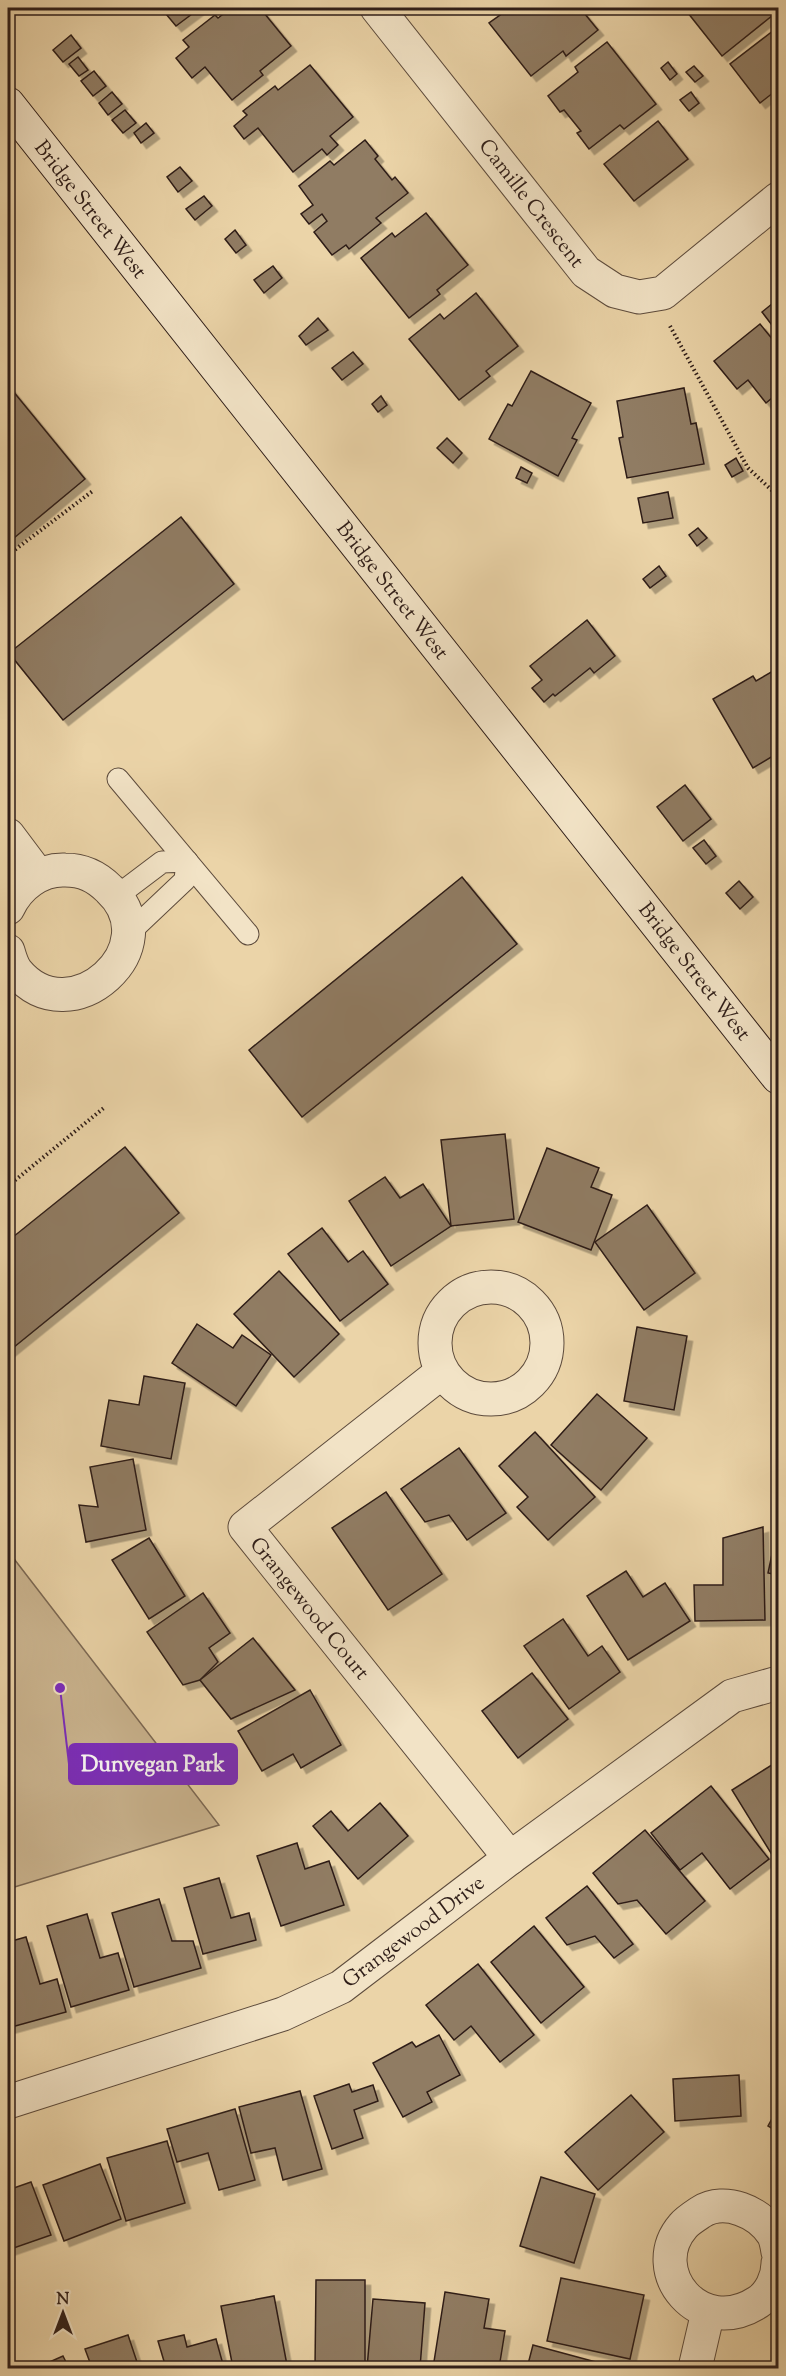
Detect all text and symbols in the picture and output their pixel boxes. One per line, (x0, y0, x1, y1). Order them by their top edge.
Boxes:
street label: Camille Crescent (470, 133, 590, 275)
street label: Bridge Street West (26, 135, 153, 286)
street label: Bridge Street West (328, 516, 455, 667)
street label: Bridge Street West (630, 897, 757, 1048)
street label: Grangewood Court (241, 1531, 375, 1687)
callout: Dunvegan Park (69, 1744, 237, 1784)
text: Dunvegan Park (81, 1750, 225, 1782)
street label: Grangewood Drive (337, 1869, 492, 1996)
north arrow (33, 2283, 93, 2343)
text: N (57, 2289, 70, 2312)

